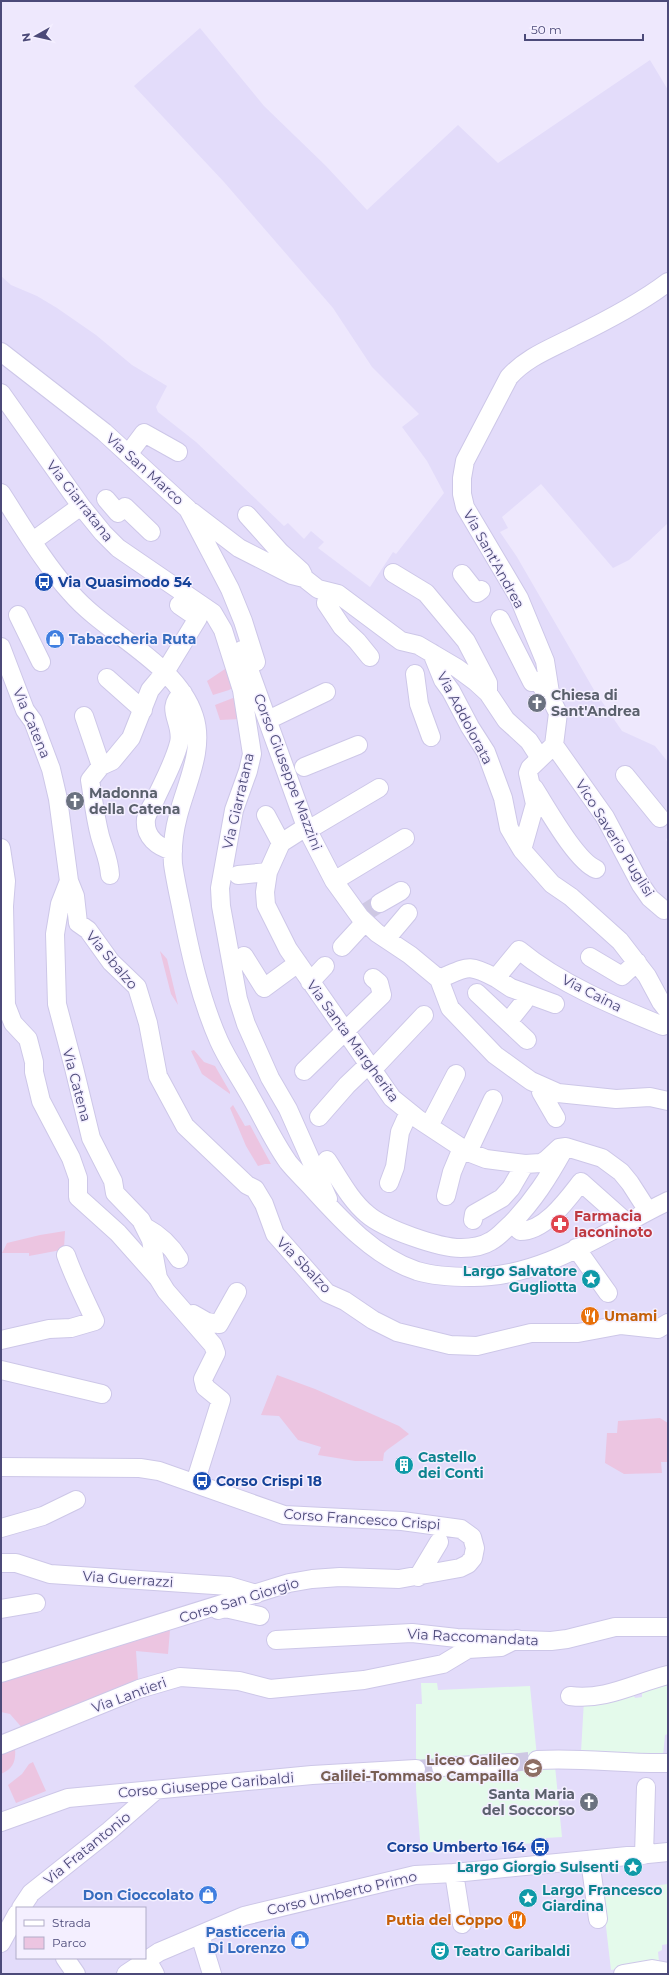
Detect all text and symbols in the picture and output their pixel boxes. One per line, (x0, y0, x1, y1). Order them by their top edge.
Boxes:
north arrow (16, 16, 56, 56)
scale bar (525, 16, 643, 42)
text: 50 m (531, 22, 562, 37)
text: N (19, 32, 34, 43)
street label: Via San Marco (102, 429, 188, 509)
street label: Via Giarratana (43, 457, 117, 545)
street label: Via Sant'Andrea (459, 506, 529, 612)
bus stop icon: Via Quasimodo 54 (33, 571, 55, 593)
place label: Via Quasimodo 54 (57, 573, 192, 591)
shop icon: Tabaccheria Ruta (44, 628, 66, 650)
place label: Tabaccheria Ruta (69, 630, 196, 648)
street label: Via Addolorata (433, 669, 497, 767)
street label: Via Catena (9, 685, 55, 761)
place label: Chiesa di Sant'Andrea (551, 686, 640, 720)
street label: Corso Giuseppe Mazzini (250, 691, 326, 853)
church icon: Chiesa di Sant'Andrea (526, 692, 548, 714)
street label: Via Giarratana (218, 751, 258, 851)
street label: Vico Saverio Puglisi (572, 776, 658, 900)
place label: Madonna della Catena (89, 784, 180, 818)
church icon: Madonna della Catena (64, 790, 86, 812)
street label: Via Sbalzo (82, 927, 142, 993)
street label: Via Caina (559, 970, 625, 1016)
street label: Via Santa Margherita (303, 977, 403, 1105)
street label: Via Catena (59, 1046, 95, 1124)
place label: Farmacia Iaconinoto (574, 1207, 652, 1241)
pharmacy icon: Farmacia Iaconinoto (549, 1213, 571, 1235)
street label: Via Sbalzo (273, 1233, 335, 1297)
place label: Largo Salvatore Gugliotta (463, 1262, 577, 1296)
place icon: Largo Salvatore Gugliotta (580, 1268, 602, 1290)
restaurant icon: Umami (579, 1305, 601, 1327)
place label: Umami (604, 1307, 657, 1325)
place label: Castello dei Conti (418, 1448, 484, 1482)
building icon: Castello dei Conti (393, 1454, 415, 1476)
bus stop icon: Corso Crispi 18 (191, 1470, 213, 1492)
place label: Corso Crispi 18 (216, 1472, 322, 1490)
street label: Corso Francesco Crispi (283, 1505, 441, 1533)
street label: Via Guerrazzi (82, 1567, 174, 1591)
street label: Corso San Giorgio (177, 1573, 301, 1627)
street label: Via Raccomandata (407, 1625, 539, 1649)
street label: Via Lantieri (89, 1673, 169, 1717)
place label: Liceo Galileo Galilei-Tommaso Campailla (320, 1751, 519, 1785)
school or university icon: Liceo Galileo Galilei-Tommaso Campailla (522, 1757, 544, 1779)
street label: Corso Giuseppe Garibaldi (117, 1768, 295, 1802)
place label: Santa Maria del Soccorso (482, 1785, 575, 1819)
church icon: Santa Maria del Soccorso (578, 1791, 600, 1813)
street label: Via Fratantonio (40, 1807, 134, 1889)
bus stop icon: Corso Umberto 164 (529, 1836, 551, 1858)
place label: Corso Umberto 164 (387, 1838, 526, 1856)
place icon: Largo Giorgio Sulsenti (622, 1856, 644, 1878)
place label: Largo Giorgio Sulsenti (457, 1858, 619, 1876)
street label: Corso Umberto Primo (265, 1867, 419, 1919)
place label: Largo Francesco Giardina (542, 1881, 662, 1915)
shop icon: Don Cioccolato (197, 1884, 219, 1906)
place label: Don Cioccolato (83, 1886, 194, 1904)
place icon: Largo Francesco Giardina (517, 1887, 539, 1909)
legend (16, 1907, 146, 1959)
restaurant icon: Putia del Coppo (506, 1909, 528, 1931)
place label: Putia del Coppo (386, 1911, 503, 1929)
text: Strada (52, 1915, 91, 1930)
place label: Pasticceria Di Lorenzo (206, 1923, 286, 1957)
shop icon: Pasticceria Di Lorenzo (289, 1929, 311, 1951)
text: Parco (52, 1935, 86, 1950)
theatre icon: Teatro Garibaldi (429, 1940, 451, 1962)
place label: Teatro Garibaldi (454, 1942, 570, 1960)

